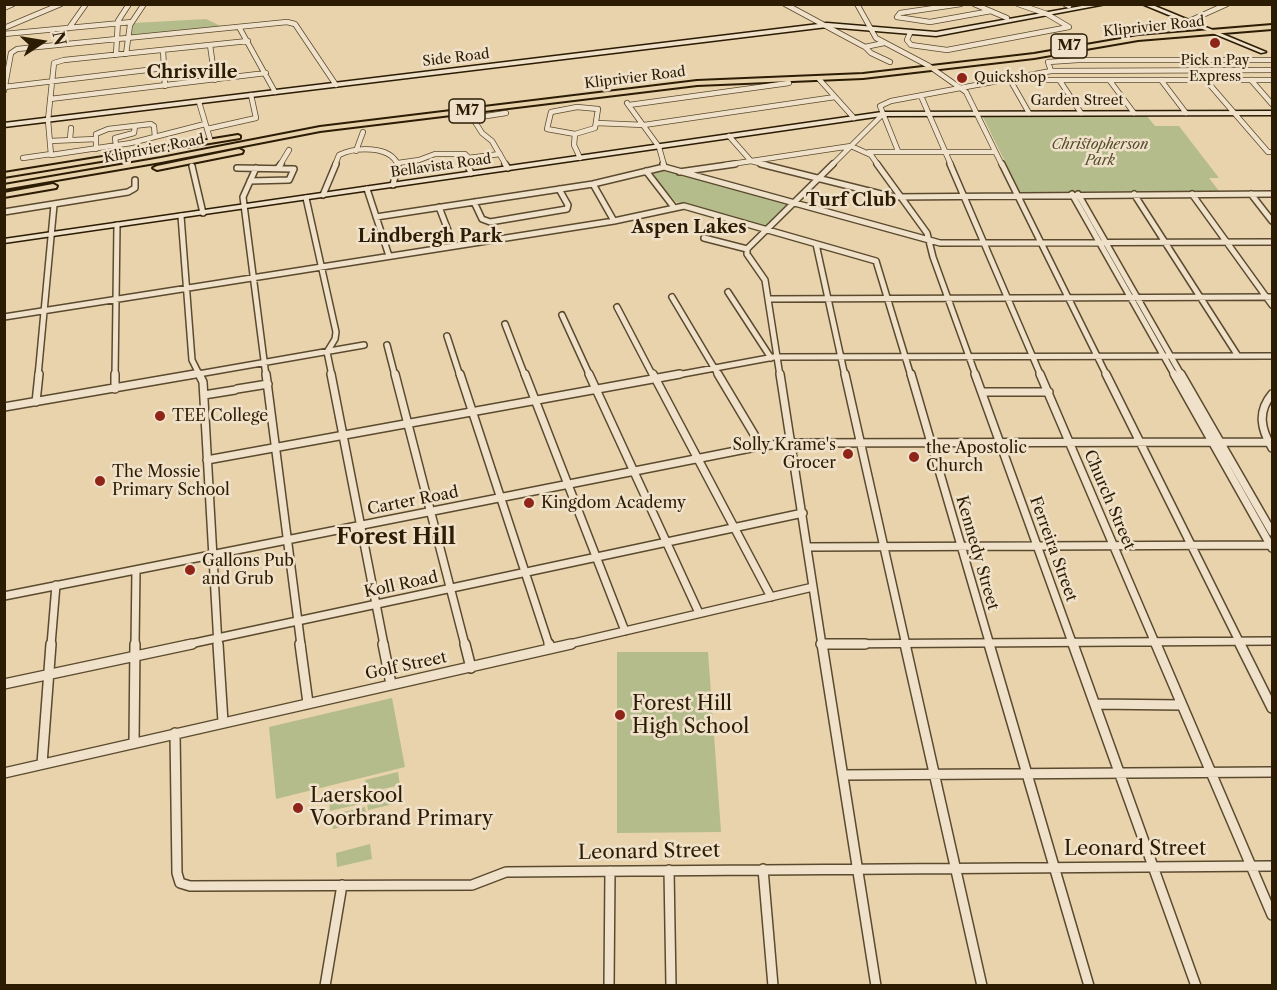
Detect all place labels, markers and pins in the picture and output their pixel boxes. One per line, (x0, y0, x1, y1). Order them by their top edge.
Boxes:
marker: Pick n Pay Express (1208, 36, 1222, 50)
place label: Pick n Pay Express (1180, 53, 1250, 86)
place label: Quickshop (974, 70, 1046, 86)
marker: Quickshop (955, 71, 969, 85)
place label: TEE College (172, 406, 268, 426)
marker: TEE College (153, 409, 167, 423)
place label: Solly Krame's Grocer (733, 435, 836, 473)
place label: the Apostolic Church (926, 438, 1027, 476)
marker: Solly Krame's Grocer (841, 447, 855, 461)
marker: the Apostolic Church (907, 450, 921, 464)
place label: The Mossie Primary School (112, 462, 230, 500)
marker: The Mossie Primary School (93, 474, 107, 488)
place label: Kingdom Academy (541, 493, 686, 513)
marker: Kingdom Academy (522, 496, 536, 510)
place label: Gallons Pub and Grub (202, 551, 294, 589)
marker: Gallons Pub and Grub (183, 563, 197, 577)
place label: Forest Hill High School (632, 692, 749, 739)
marker: Forest Hill High School (613, 708, 627, 722)
place label: Laerskool Voorbrand Primary (310, 784, 493, 831)
marker: Laerskool Voorbrand Primary (291, 801, 305, 815)

